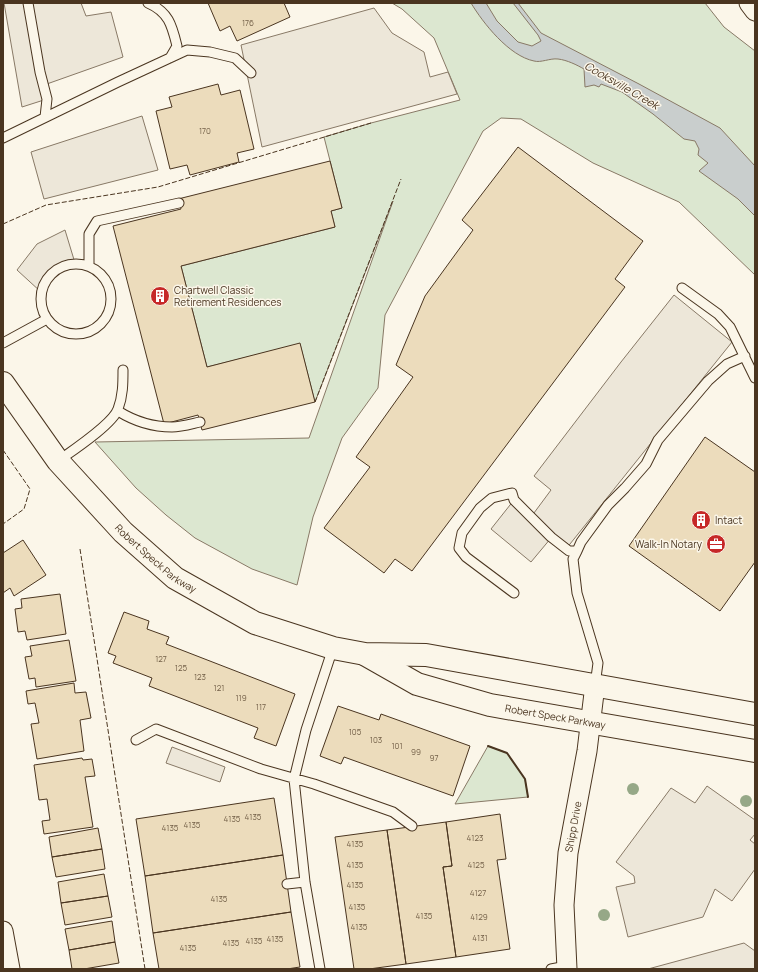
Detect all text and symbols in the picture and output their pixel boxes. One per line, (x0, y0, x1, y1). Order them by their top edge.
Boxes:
house number: 176 (242, 17, 254, 28)
water label: Cooksville Creek (582, 58, 663, 113)
house number: 170 (199, 125, 211, 136)
place label: Chartwell Classic Retirement Residences (174, 283, 282, 309)
building icon: Chartwell Classic Retirement Residences (149, 285, 171, 307)
building icon: Intact (690, 509, 712, 531)
place label: Intact (715, 513, 742, 527)
street label: Robert Speck Parkway (112, 521, 200, 596)
office icon: Walk-In Notary (705, 533, 727, 555)
place label: Walk-In Notary (635, 537, 703, 551)
house number: 127 (155, 653, 167, 664)
house number: 125 (175, 662, 188, 673)
house number: 123 (194, 671, 206, 682)
house number: 121 (214, 682, 224, 693)
house number: 119 (235, 692, 247, 703)
house number: 117 (256, 701, 266, 712)
street label: Robert Speck Parkway (504, 701, 608, 732)
house number: 105 (349, 726, 362, 737)
house number: 103 (370, 734, 382, 745)
house number: 101 (391, 740, 403, 751)
house number: 99 (411, 746, 421, 757)
house number: 97 (430, 752, 438, 763)
street label: Shipp Drive (561, 800, 585, 853)
house number: 4135 (245, 811, 262, 822)
house number: 4135 (224, 813, 241, 824)
house number: 4135 (184, 819, 201, 830)
house number: 4135 (162, 822, 179, 833)
house number: 4123 (467, 832, 483, 843)
house number: 4135 (347, 838, 364, 849)
house number: 4135 (347, 859, 364, 870)
house number: 4125 (467, 859, 485, 870)
house number: 4135 (347, 879, 364, 890)
house number: 4127 (470, 887, 486, 898)
house number: 4135 (211, 893, 228, 904)
house number: 4135 (349, 901, 366, 912)
house number: 4135 (416, 910, 433, 921)
house number: 4129 (470, 911, 488, 922)
house number: 4135 (351, 921, 368, 932)
house number: 4131 (472, 932, 488, 943)
house number: 4135 (267, 933, 284, 944)
house number: 4135 (246, 935, 263, 946)
house number: 4135 (223, 937, 240, 948)
house number: 4135 (180, 942, 197, 953)

